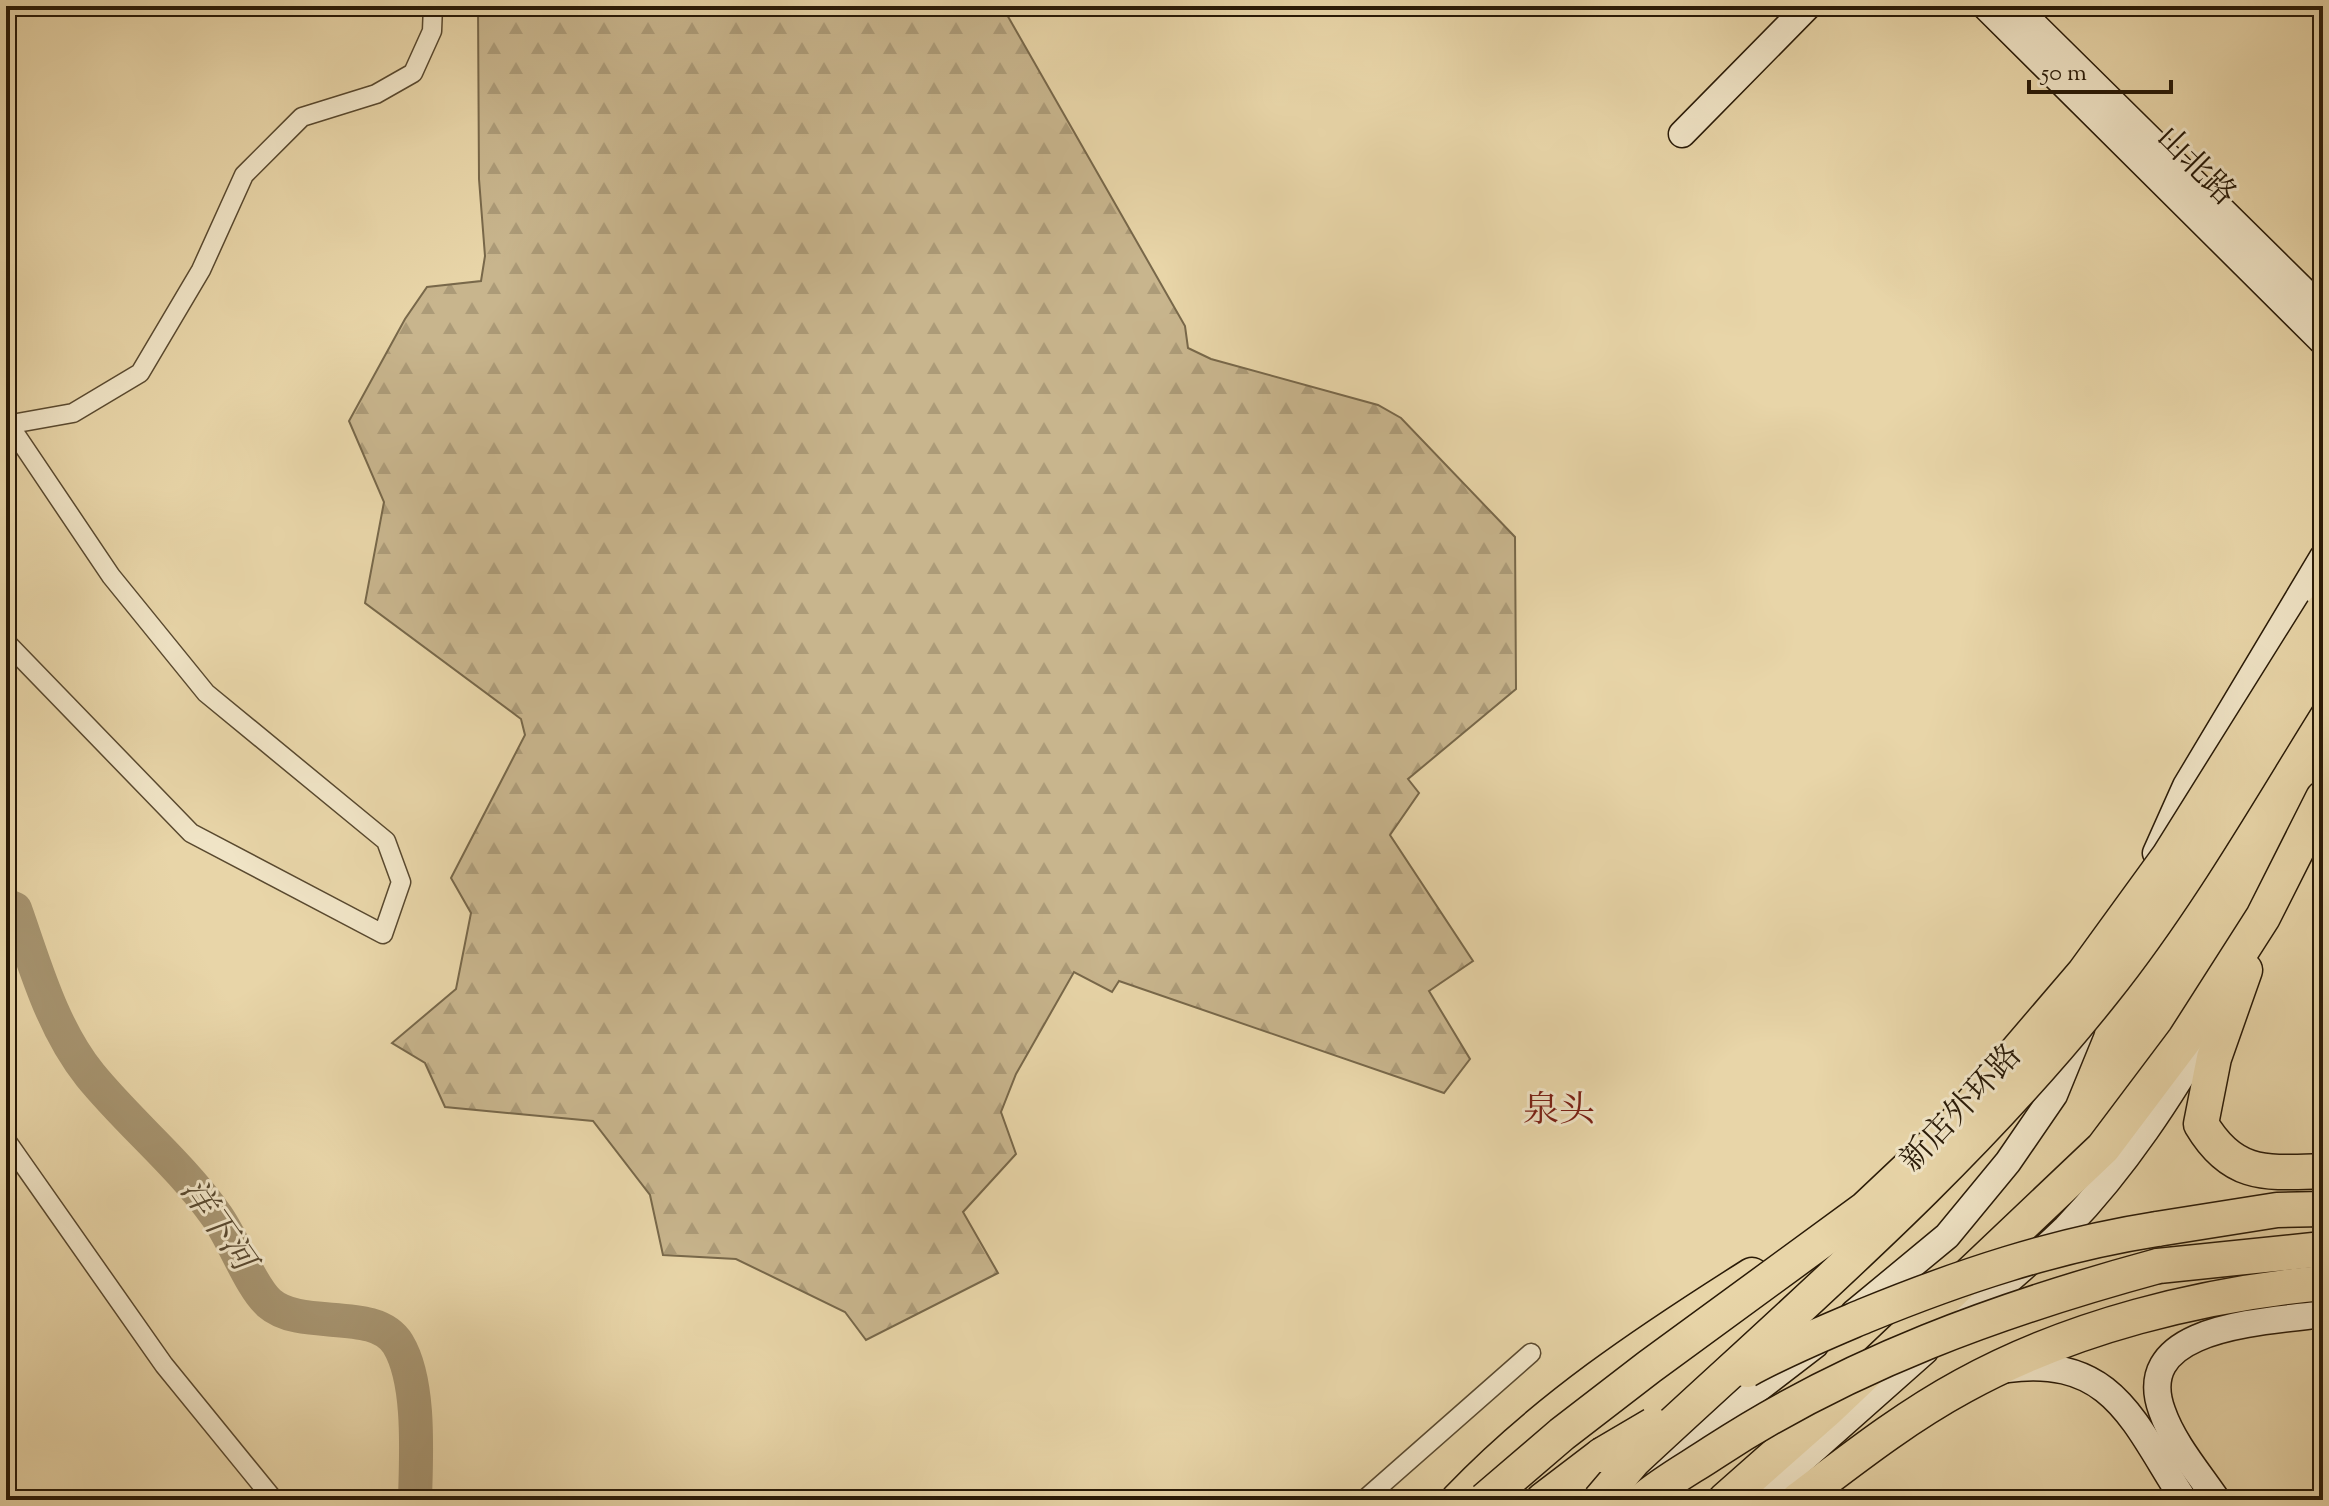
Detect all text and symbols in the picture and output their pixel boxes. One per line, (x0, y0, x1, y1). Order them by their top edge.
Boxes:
scale bar (2029, 44, 2171, 94)
text: 50 m (2039, 57, 2087, 91)
street label: 山北路 (2145, 117, 2245, 217)
street label: 新店外环路 (1891, 1035, 2033, 1183)
district label: 泉头 (1523, 1086, 1595, 1138)
water label: 洋下河 (167, 1170, 269, 1287)

